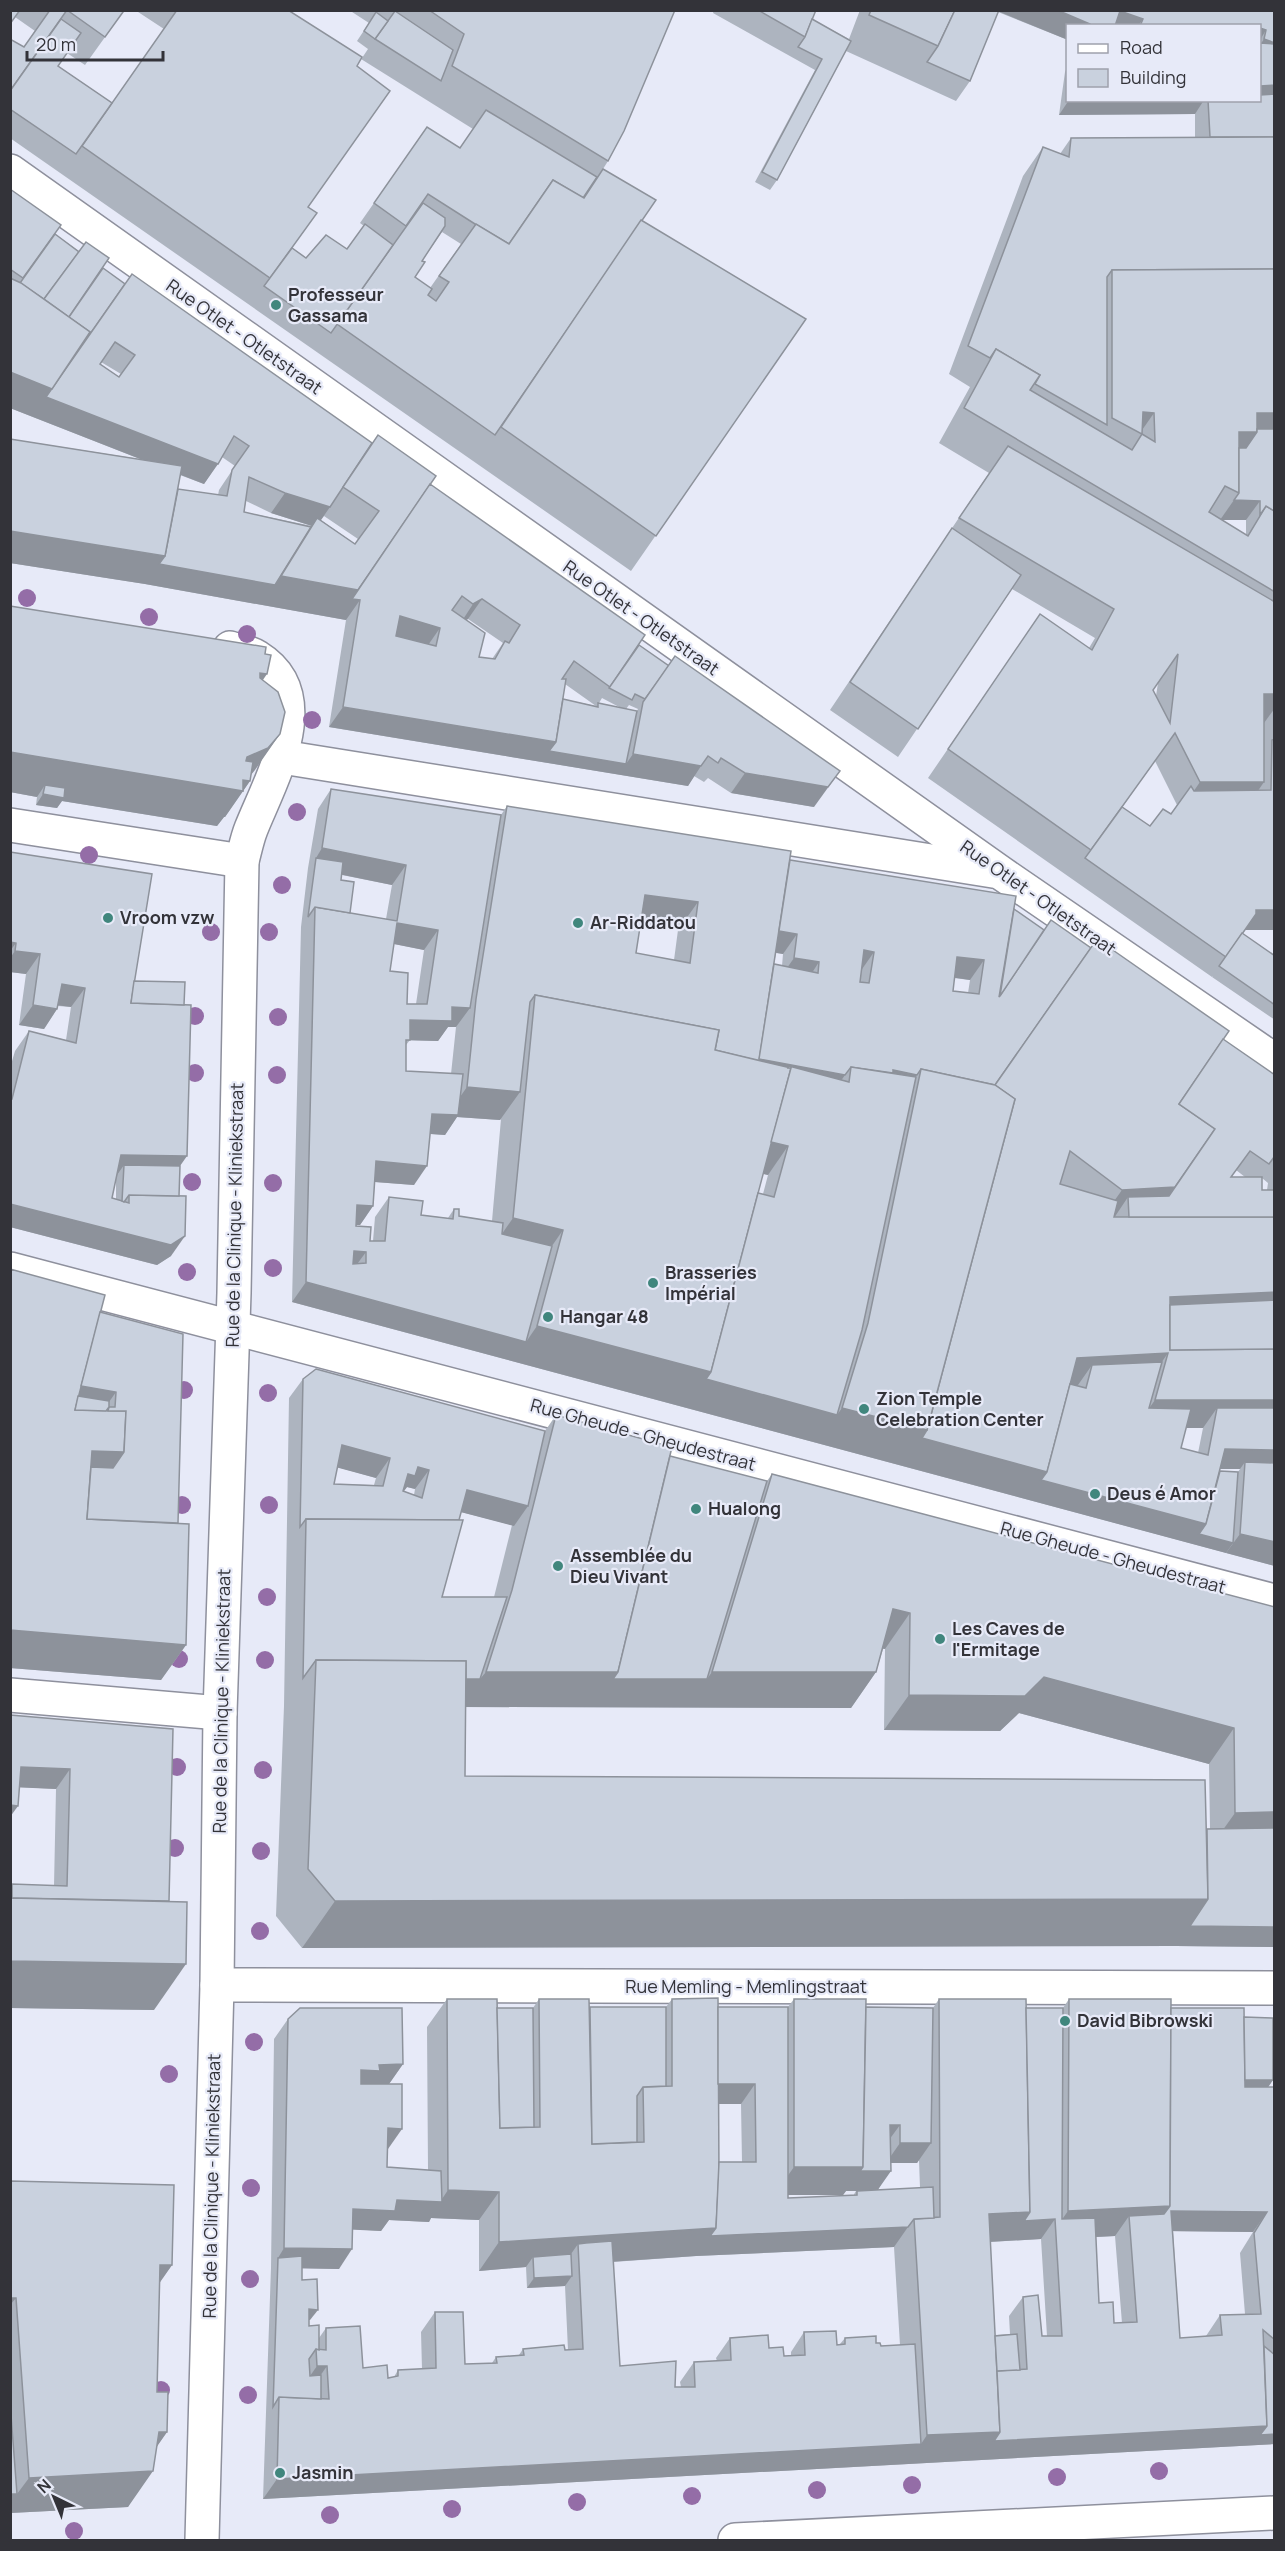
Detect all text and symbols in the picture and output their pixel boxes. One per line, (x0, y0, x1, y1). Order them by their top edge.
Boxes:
scale bar (27, 24, 164, 62)
legend (1066, 24, 1261, 102)
text: 20 m (36, 32, 76, 56)
text: Road (1120, 35, 1163, 59)
text: Building (1120, 65, 1186, 89)
street label: Rue Otlet - Otletstraat (162, 273, 327, 399)
place label: Professeur Gassama (288, 282, 384, 327)
marker: Professeur Gassama (269, 298, 283, 312)
street label: Rue Otlet - Otletstraat (559, 554, 724, 680)
street label: Rue Otlet - Otletstraat (956, 834, 1121, 960)
place label: Vroom vzw (120, 905, 215, 929)
place label: Ar-Riddatou (590, 910, 696, 934)
marker: Vroom vzw (101, 911, 115, 925)
marker: Ar-Riddatou (571, 916, 585, 930)
street label: Rue de la Clinique - Kliniekstraat (220, 1082, 248, 1348)
place label: Brasseries Impérial (665, 1260, 757, 1305)
marker: Brasseries Impérial (646, 1276, 660, 1290)
place label: Hangar 48 (560, 1304, 649, 1328)
marker: Hangar 48 (541, 1310, 555, 1324)
place label: Zion Temple Celebration Center (876, 1386, 1044, 1431)
street label: Rue Gheude - Gheudestraat (528, 1392, 759, 1476)
marker: Zion Temple Celebration Center (857, 1402, 871, 1416)
place label: Deus é Amor (1107, 1481, 1216, 1505)
marker: Deus é Amor (1088, 1487, 1102, 1501)
place label: Hualong (708, 1496, 781, 1520)
marker: Hualong (689, 1502, 703, 1516)
street label: Rue Gheude - Gheudestraat (998, 1515, 1229, 1599)
place label: Assemblée du Dieu Vivant (570, 1543, 692, 1588)
marker: Assemblée du Dieu Vivant (551, 1559, 565, 1573)
street label: Rue de la Clinique - Kliniekstraat (207, 1568, 235, 1834)
place label: Les Caves de l'Ermitage (952, 1616, 1065, 1661)
marker: Les Caves de l'Ermitage (933, 1632, 947, 1646)
street label: Rue Memling - Memlingstraat (625, 1974, 867, 1998)
place label: David Bibrowski (1077, 2008, 1213, 2032)
marker: David Bibrowski (1058, 2014, 1072, 2028)
street label: Rue de la Clinique - Kliniekstraat (197, 2053, 225, 2319)
place label: Jasmin (292, 2460, 354, 2484)
marker: Jasmin (273, 2466, 287, 2480)
north arrow (24, 2467, 84, 2527)
text: N (32, 2474, 55, 2498)

